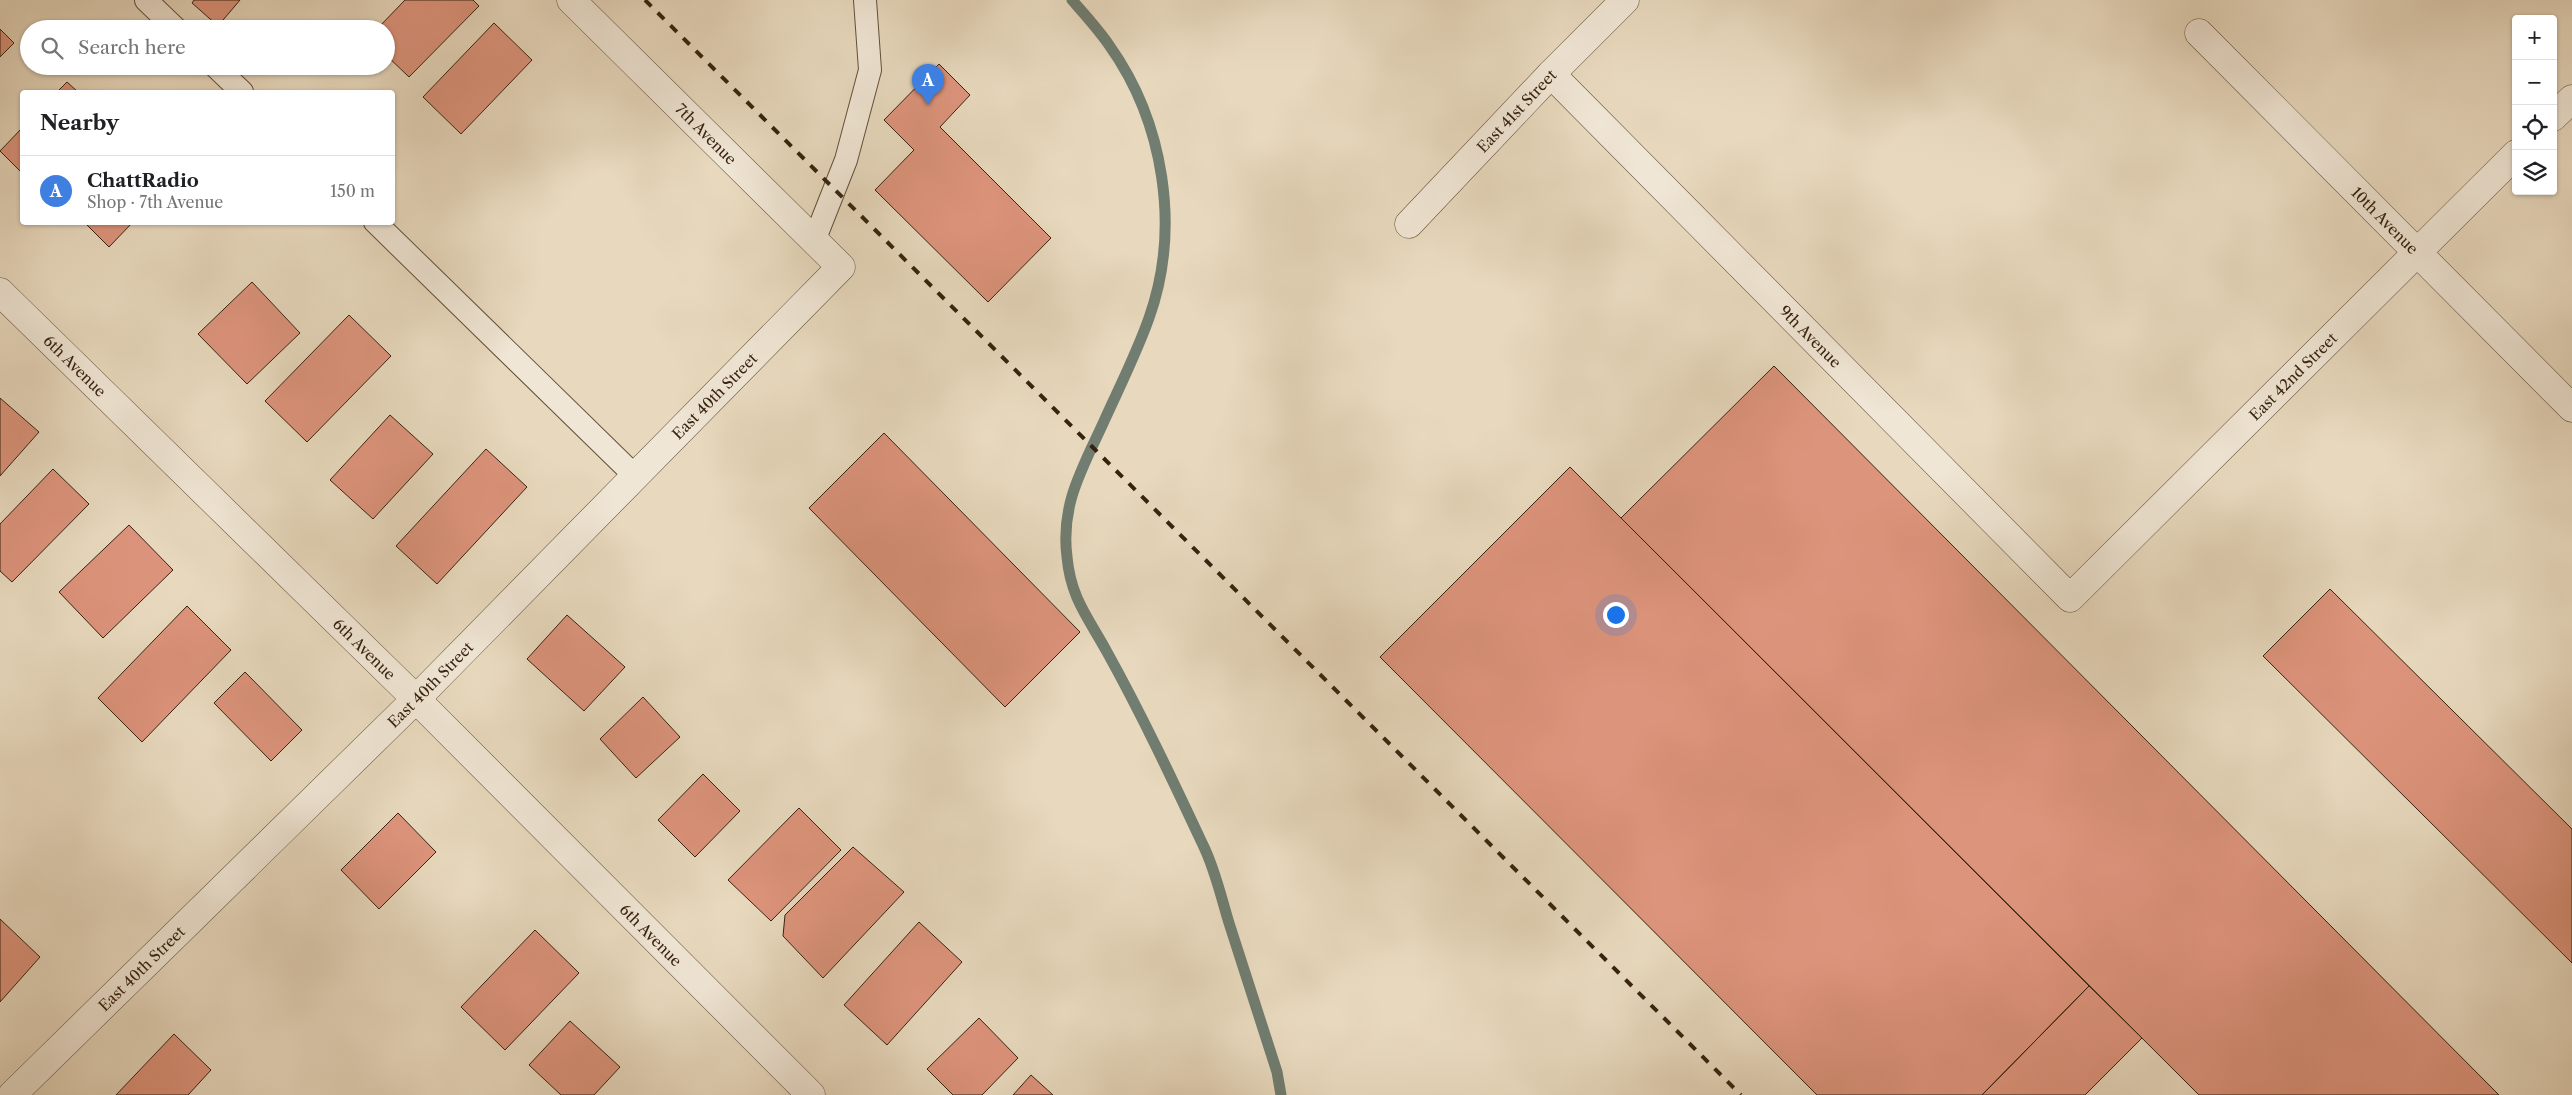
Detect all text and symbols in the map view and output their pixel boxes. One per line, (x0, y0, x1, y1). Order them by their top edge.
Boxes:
map controls (2512, 15, 2557, 195)
button: + (2512, 15, 2557, 60)
search box (20, 20, 395, 75)
icon: search (38, 34, 66, 62)
text: Search here (78, 36, 186, 59)
button: − (2512, 60, 2557, 105)
pin: A (912, 64, 944, 105)
street label: East 41st Street (1472, 65, 1560, 156)
street label: 7th Avenue (671, 99, 741, 169)
button: locate (2512, 105, 2557, 150)
text: Nearby (40, 110, 119, 135)
button: layers (2512, 150, 2557, 195)
text: ChattRadio (87, 169, 199, 192)
text: A (50, 181, 62, 201)
text: 150 m (330, 181, 375, 201)
street label: 10th Avenue (2348, 183, 2423, 258)
text: Shop · 7th Avenue (87, 192, 223, 212)
street label: 9th Avenue (1776, 301, 1846, 371)
street label: East 42nd Street (2245, 328, 2341, 424)
street label: 6th Avenue (40, 331, 110, 400)
street label: East 40th Street (668, 348, 761, 443)
your location (1603, 602, 1629, 628)
street label: 6th Avenue (329, 614, 400, 684)
street label: East 40th Street (383, 637, 477, 731)
street label: 6th Avenue (616, 900, 686, 970)
street label: East 40th Street (94, 921, 189, 1015)

